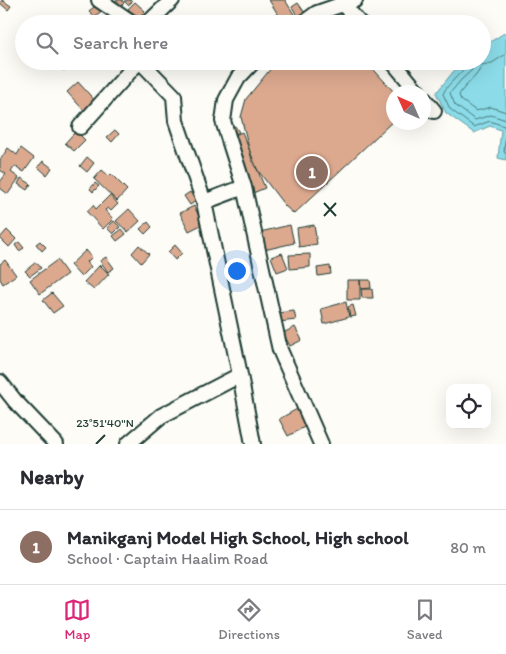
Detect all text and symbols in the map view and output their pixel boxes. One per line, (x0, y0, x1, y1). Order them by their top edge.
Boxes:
search box (15, 15, 491, 70)
icon: search (33, 29, 61, 57)
text: Search here (73, 31, 168, 54)
north arrow (386, 85, 431, 130)
pin: 1 (296, 153, 328, 191)
your location (224, 258, 250, 284)
map controls (446, 384, 491, 429)
button: locate (446, 384, 491, 429)
text: 23°51'40"N (76, 416, 134, 430)
text: Nearby (20, 464, 84, 489)
text: Manikganj Model High School, High school (67, 526, 409, 549)
text: 1 (32, 538, 40, 557)
text: 80 m (450, 538, 486, 557)
text: School · Captain Haalim Road (67, 549, 268, 568)
tab: Map (63, 596, 91, 643)
tab: Directions (218, 596, 280, 643)
tab: Saved (407, 596, 443, 643)

